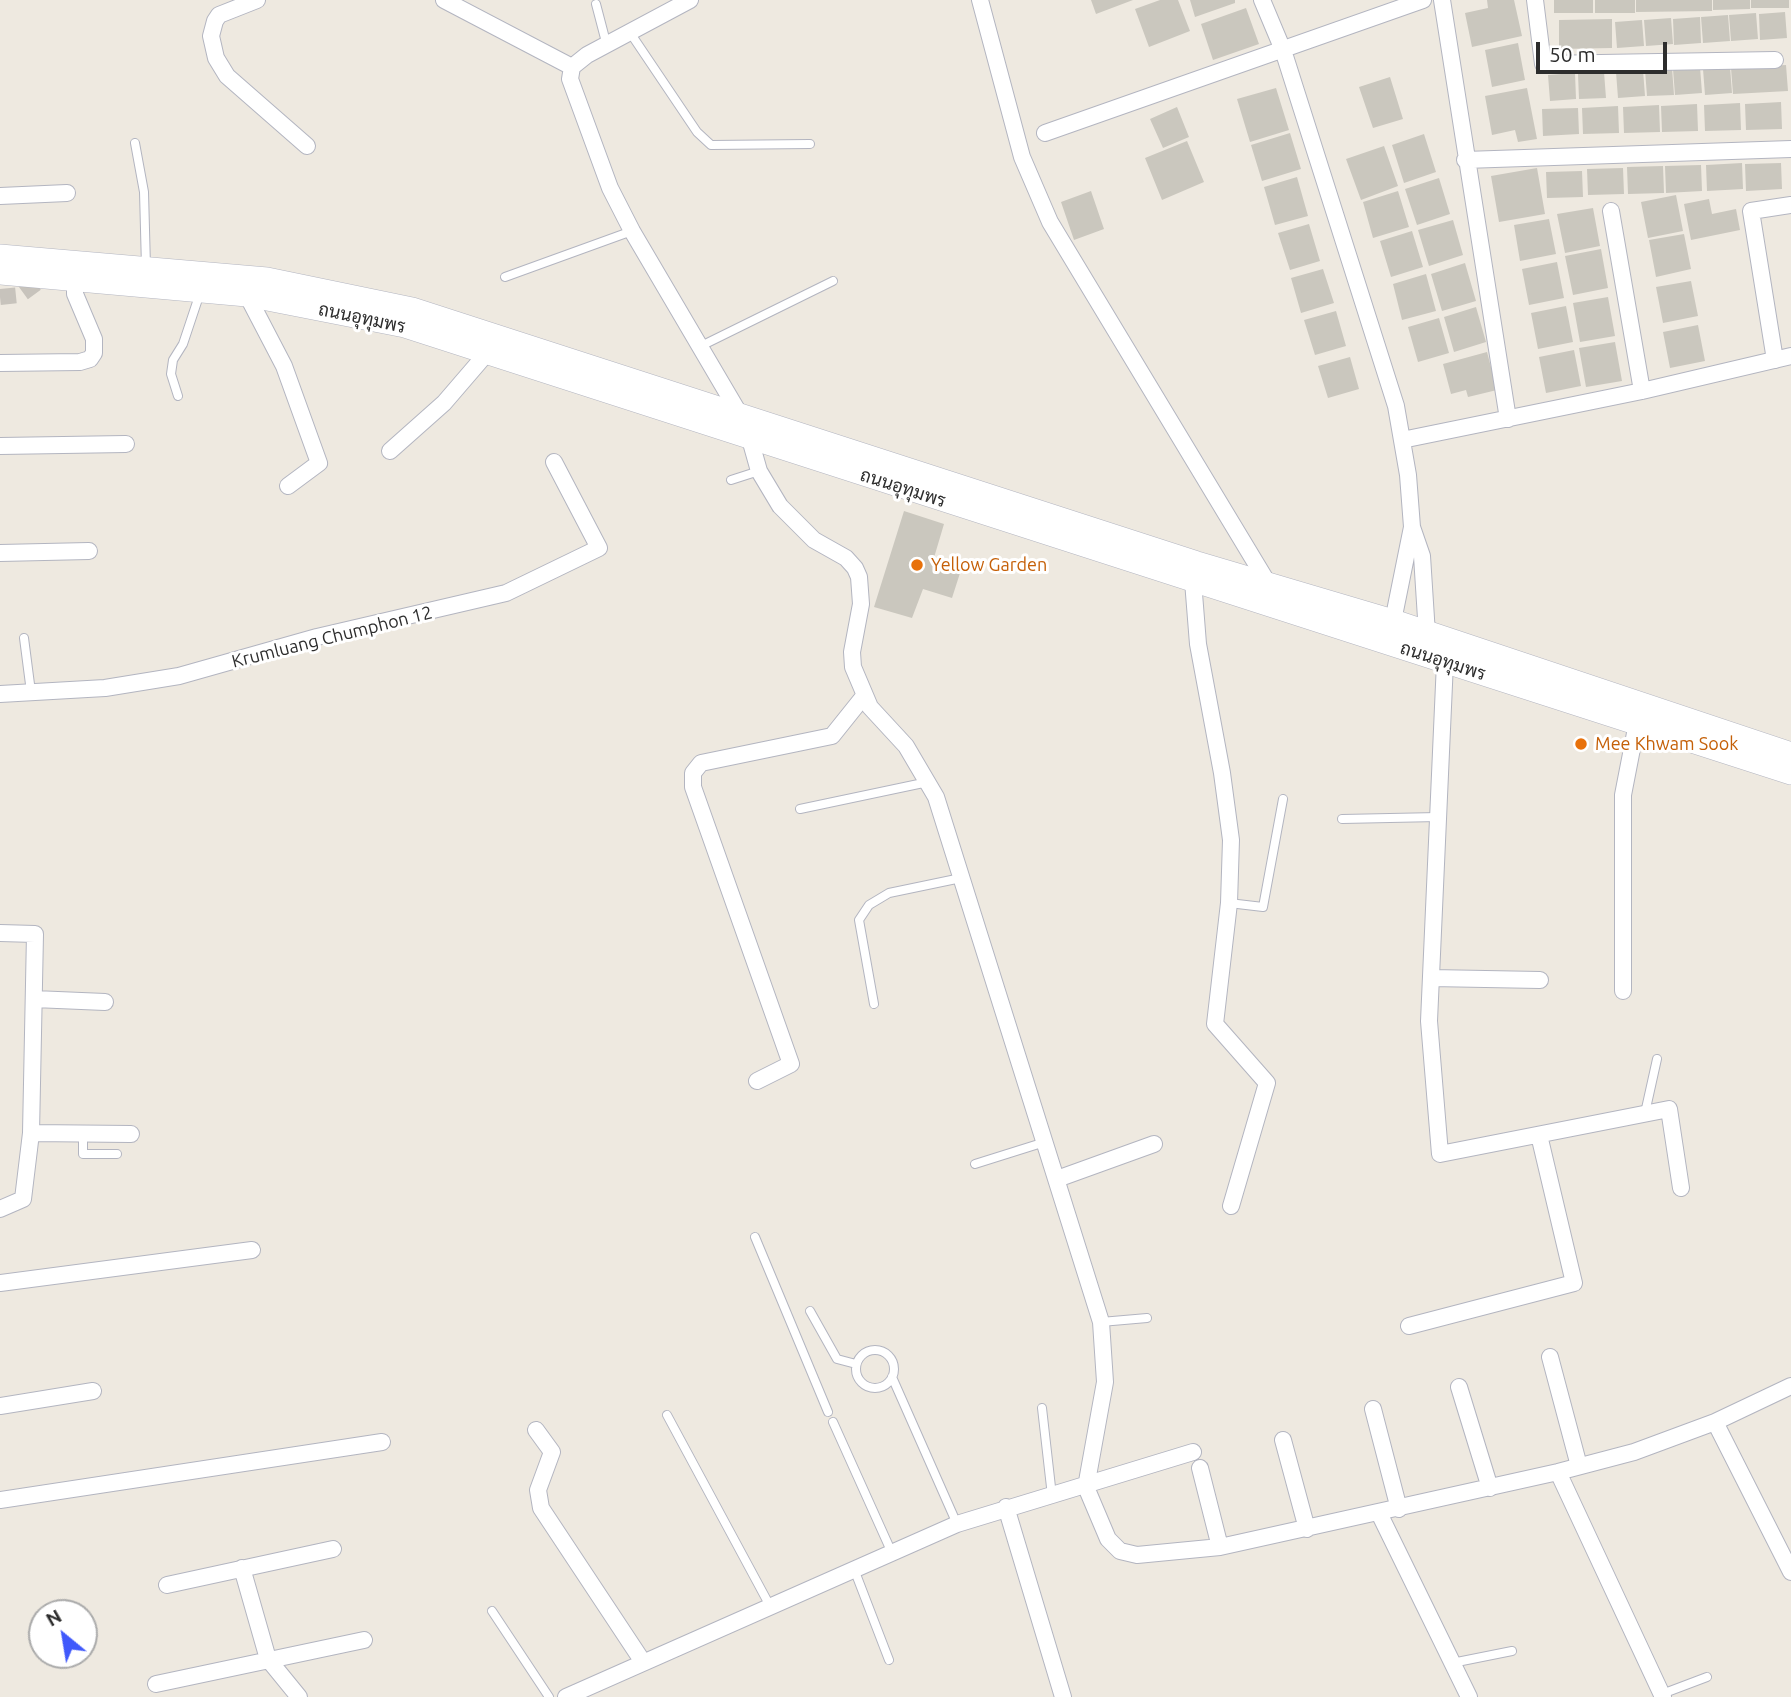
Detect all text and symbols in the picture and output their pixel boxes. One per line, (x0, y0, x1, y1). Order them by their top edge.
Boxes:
scale bar (1539, 28, 1670, 72)
text: 50 m (1549, 42, 1596, 66)
street label: ถนนอุทุมพร (316, 298, 408, 338)
street label: ถนนอุทุมพร (858, 464, 948, 512)
place label: Yellow Garden (931, 554, 1047, 576)
marker: Yellow Garden (909, 557, 925, 573)
street label: Krumluang Chumphon 12 (230, 602, 434, 672)
street label: ถนนอุทุมพร (1398, 637, 1488, 685)
place label: Mee Khwam Sook (1595, 733, 1738, 755)
marker: Mee Khwam Sook (1573, 736, 1589, 752)
north arrow (28, 1599, 98, 1669)
text: N (42, 1604, 65, 1631)

